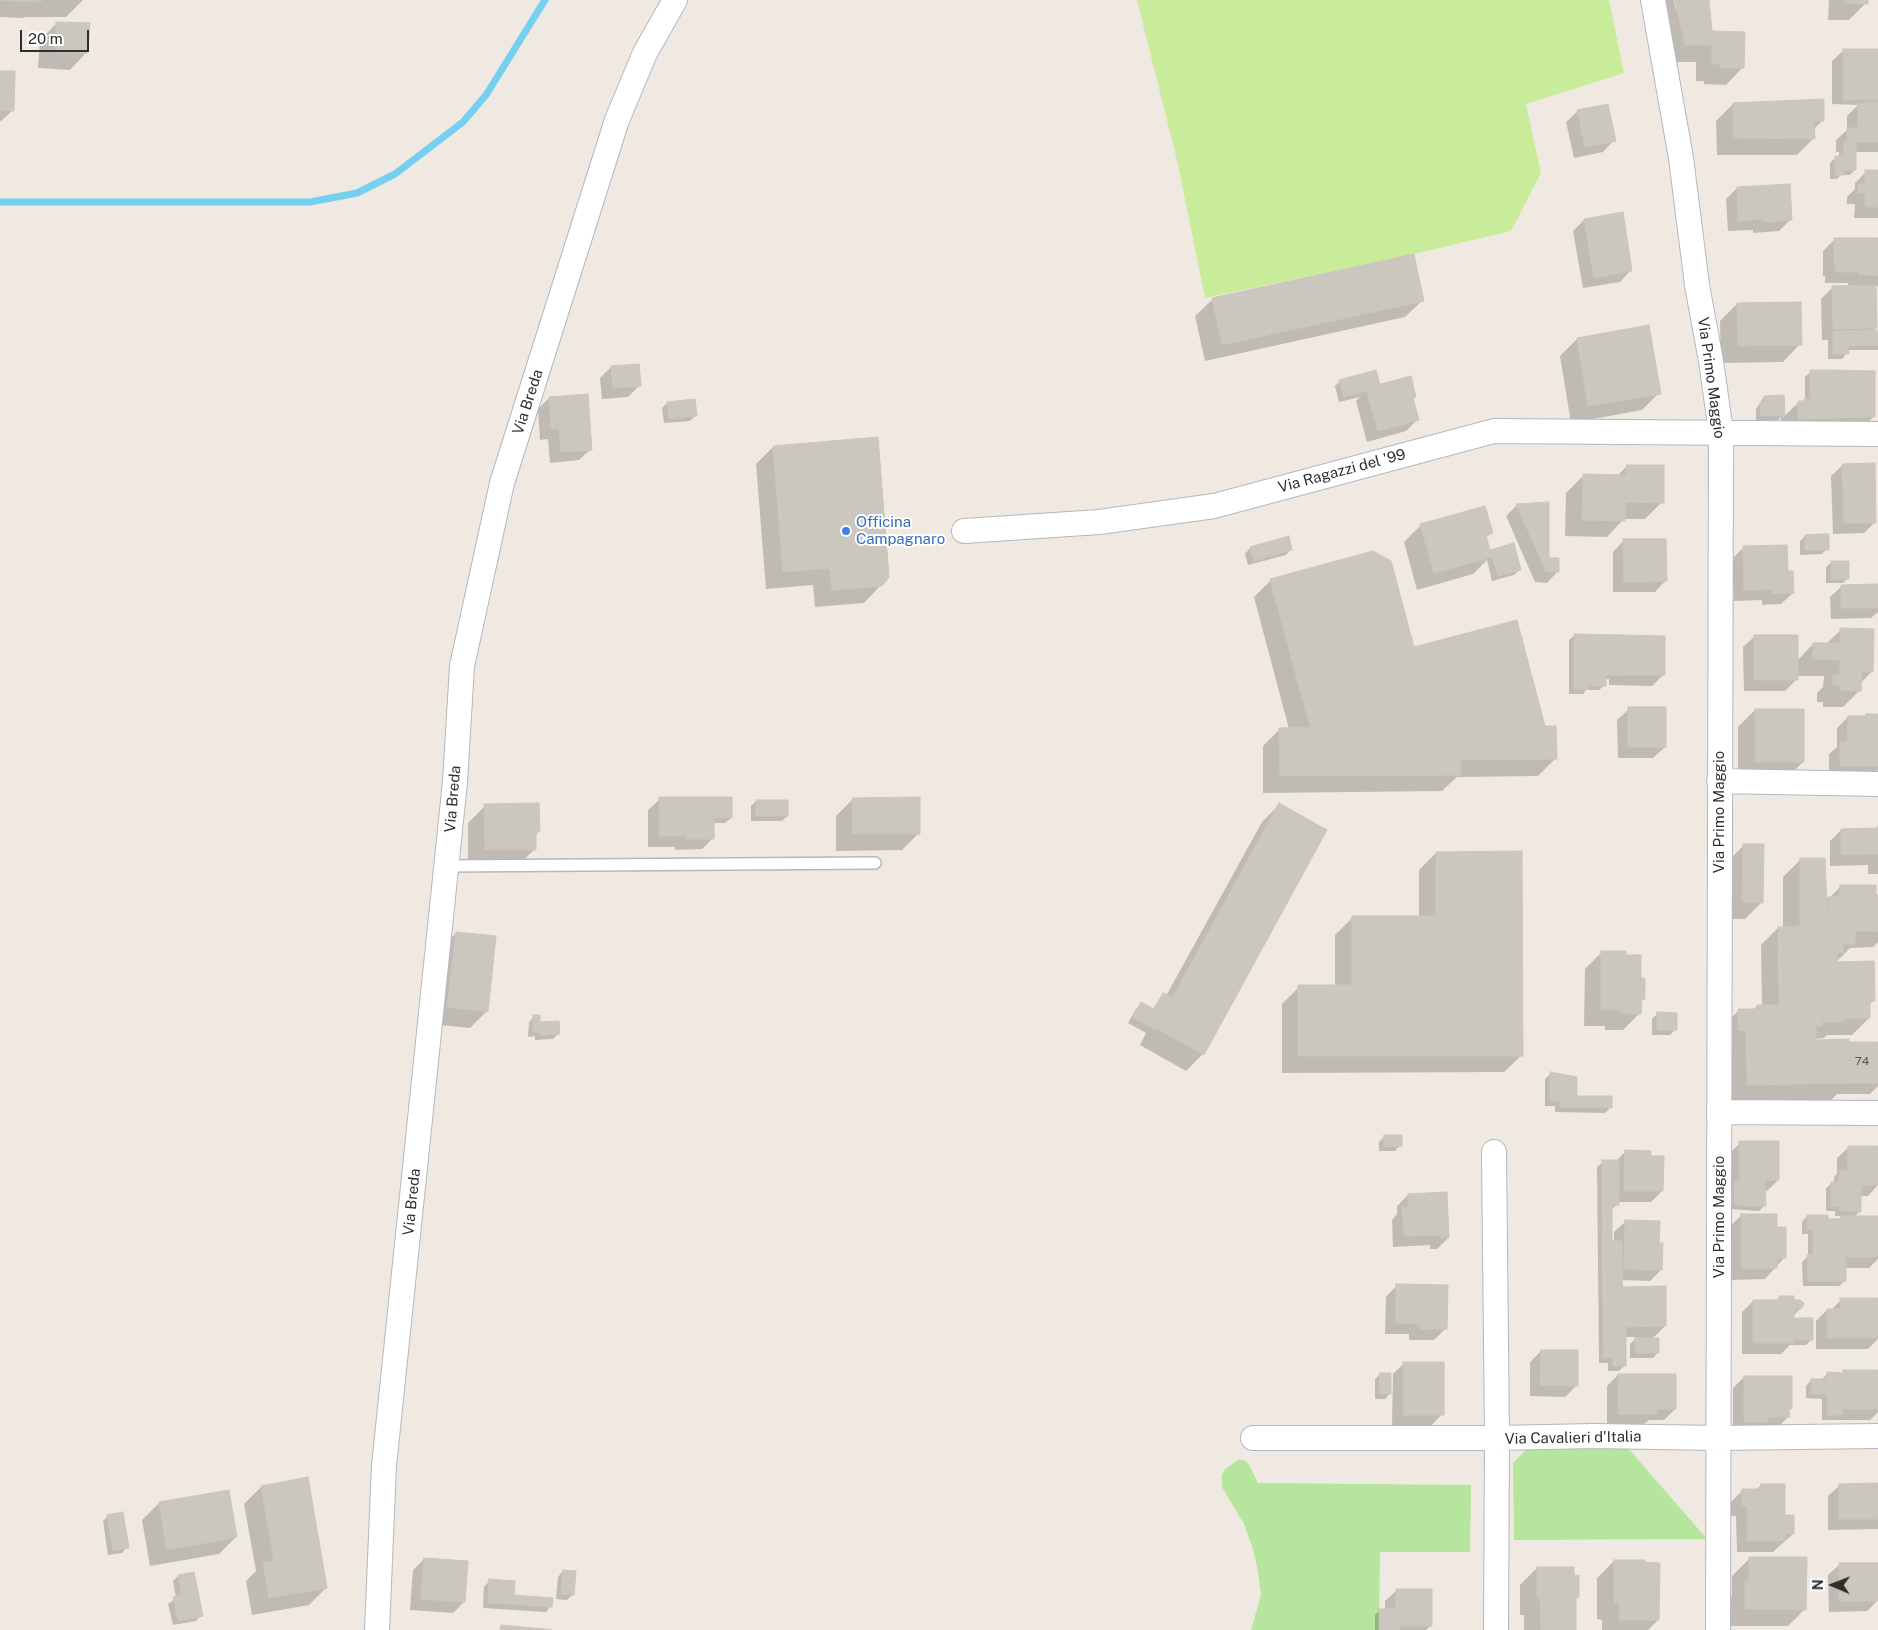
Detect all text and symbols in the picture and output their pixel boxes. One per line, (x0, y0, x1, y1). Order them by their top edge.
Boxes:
scale bar (22, 20, 91, 52)
text: 20 m (28, 30, 63, 47)
street label: Via Primo Maggio (1694, 316, 1728, 440)
street label: Via Breda (509, 367, 547, 437)
street label: Via Ragazzi del '99 (1276, 445, 1408, 497)
place label: Officina Campagnaro (856, 513, 945, 548)
marker: Officina Campagnaro (840, 525, 852, 537)
street label: Via Primo Maggio (1710, 751, 1728, 873)
street label: Via Breda (441, 765, 465, 833)
house number: 74 (1855, 1054, 1869, 1068)
street label: Via Primo Maggio (1710, 1156, 1728, 1278)
street label: Via Breda (400, 1168, 424, 1236)
street label: Via Cavalieri d'Italia (1504, 1428, 1642, 1448)
north arrow (1808, 1560, 1858, 1610)
text: N (1810, 1579, 1826, 1590)

